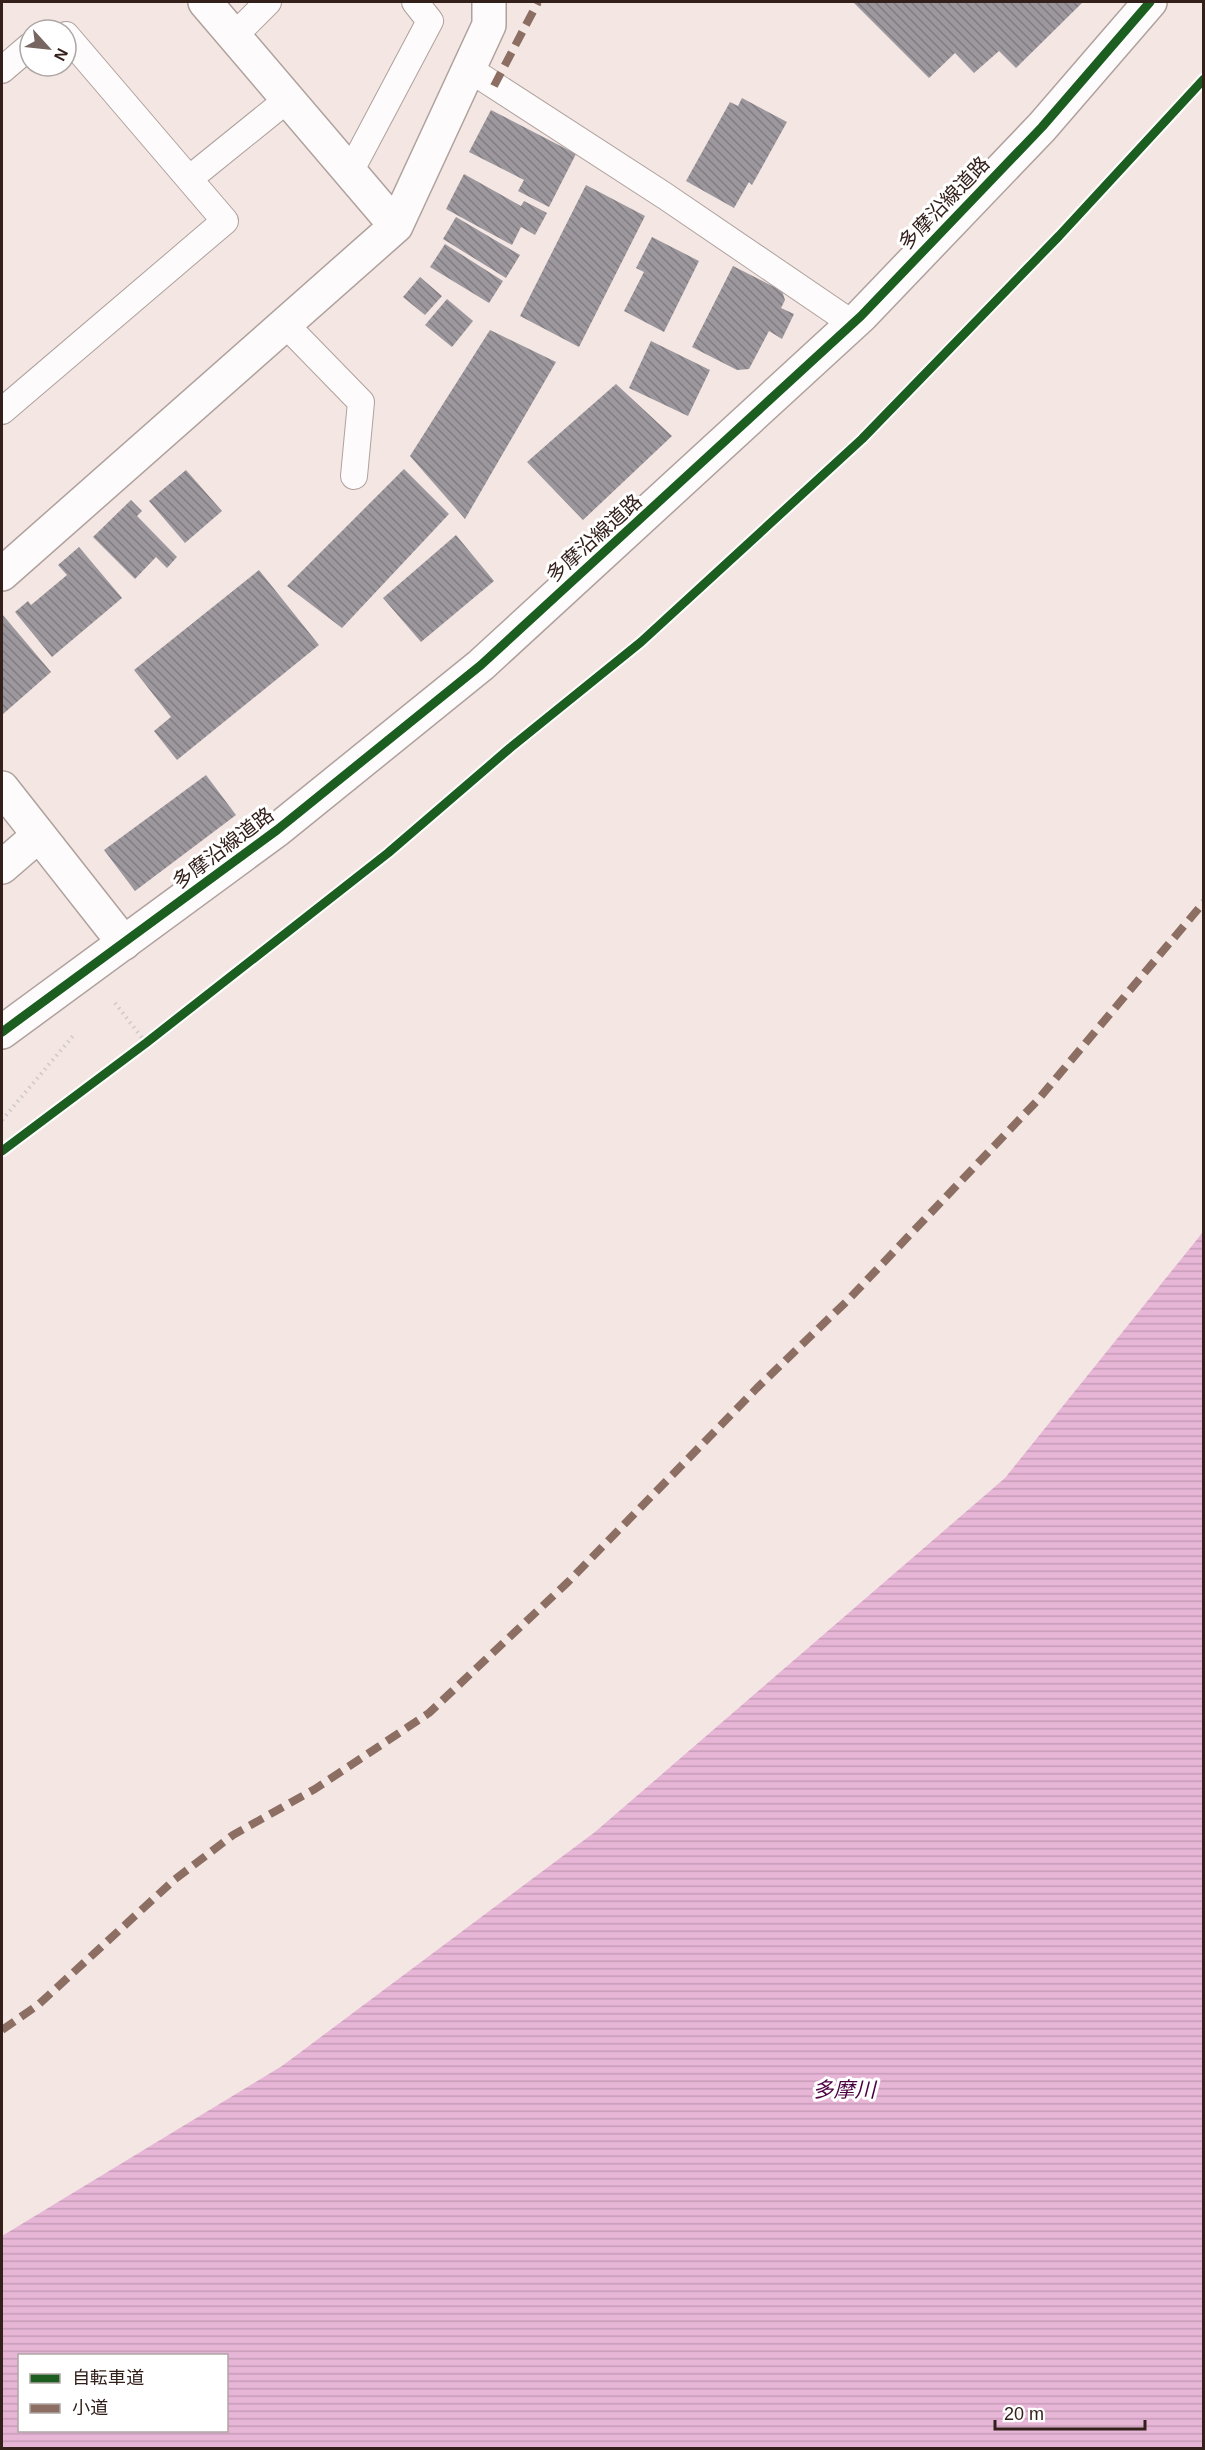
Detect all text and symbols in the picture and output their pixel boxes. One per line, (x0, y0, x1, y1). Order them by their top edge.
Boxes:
north arrow (18, 18, 78, 78)
text: N (51, 46, 71, 64)
street label: 多摩沿線道路 (894, 152, 994, 254)
street label: 多摩沿線道路 (542, 490, 646, 586)
street label: 多摩沿線道路 (168, 803, 278, 893)
water label: 多摩川 (813, 2078, 877, 2101)
legend (18, 2354, 228, 2432)
text: 自転車道 (72, 2368, 144, 2388)
scale bar (995, 2393, 1145, 2431)
text: 小道 (72, 2398, 108, 2418)
text: 20 m (1004, 2404, 1044, 2424)

